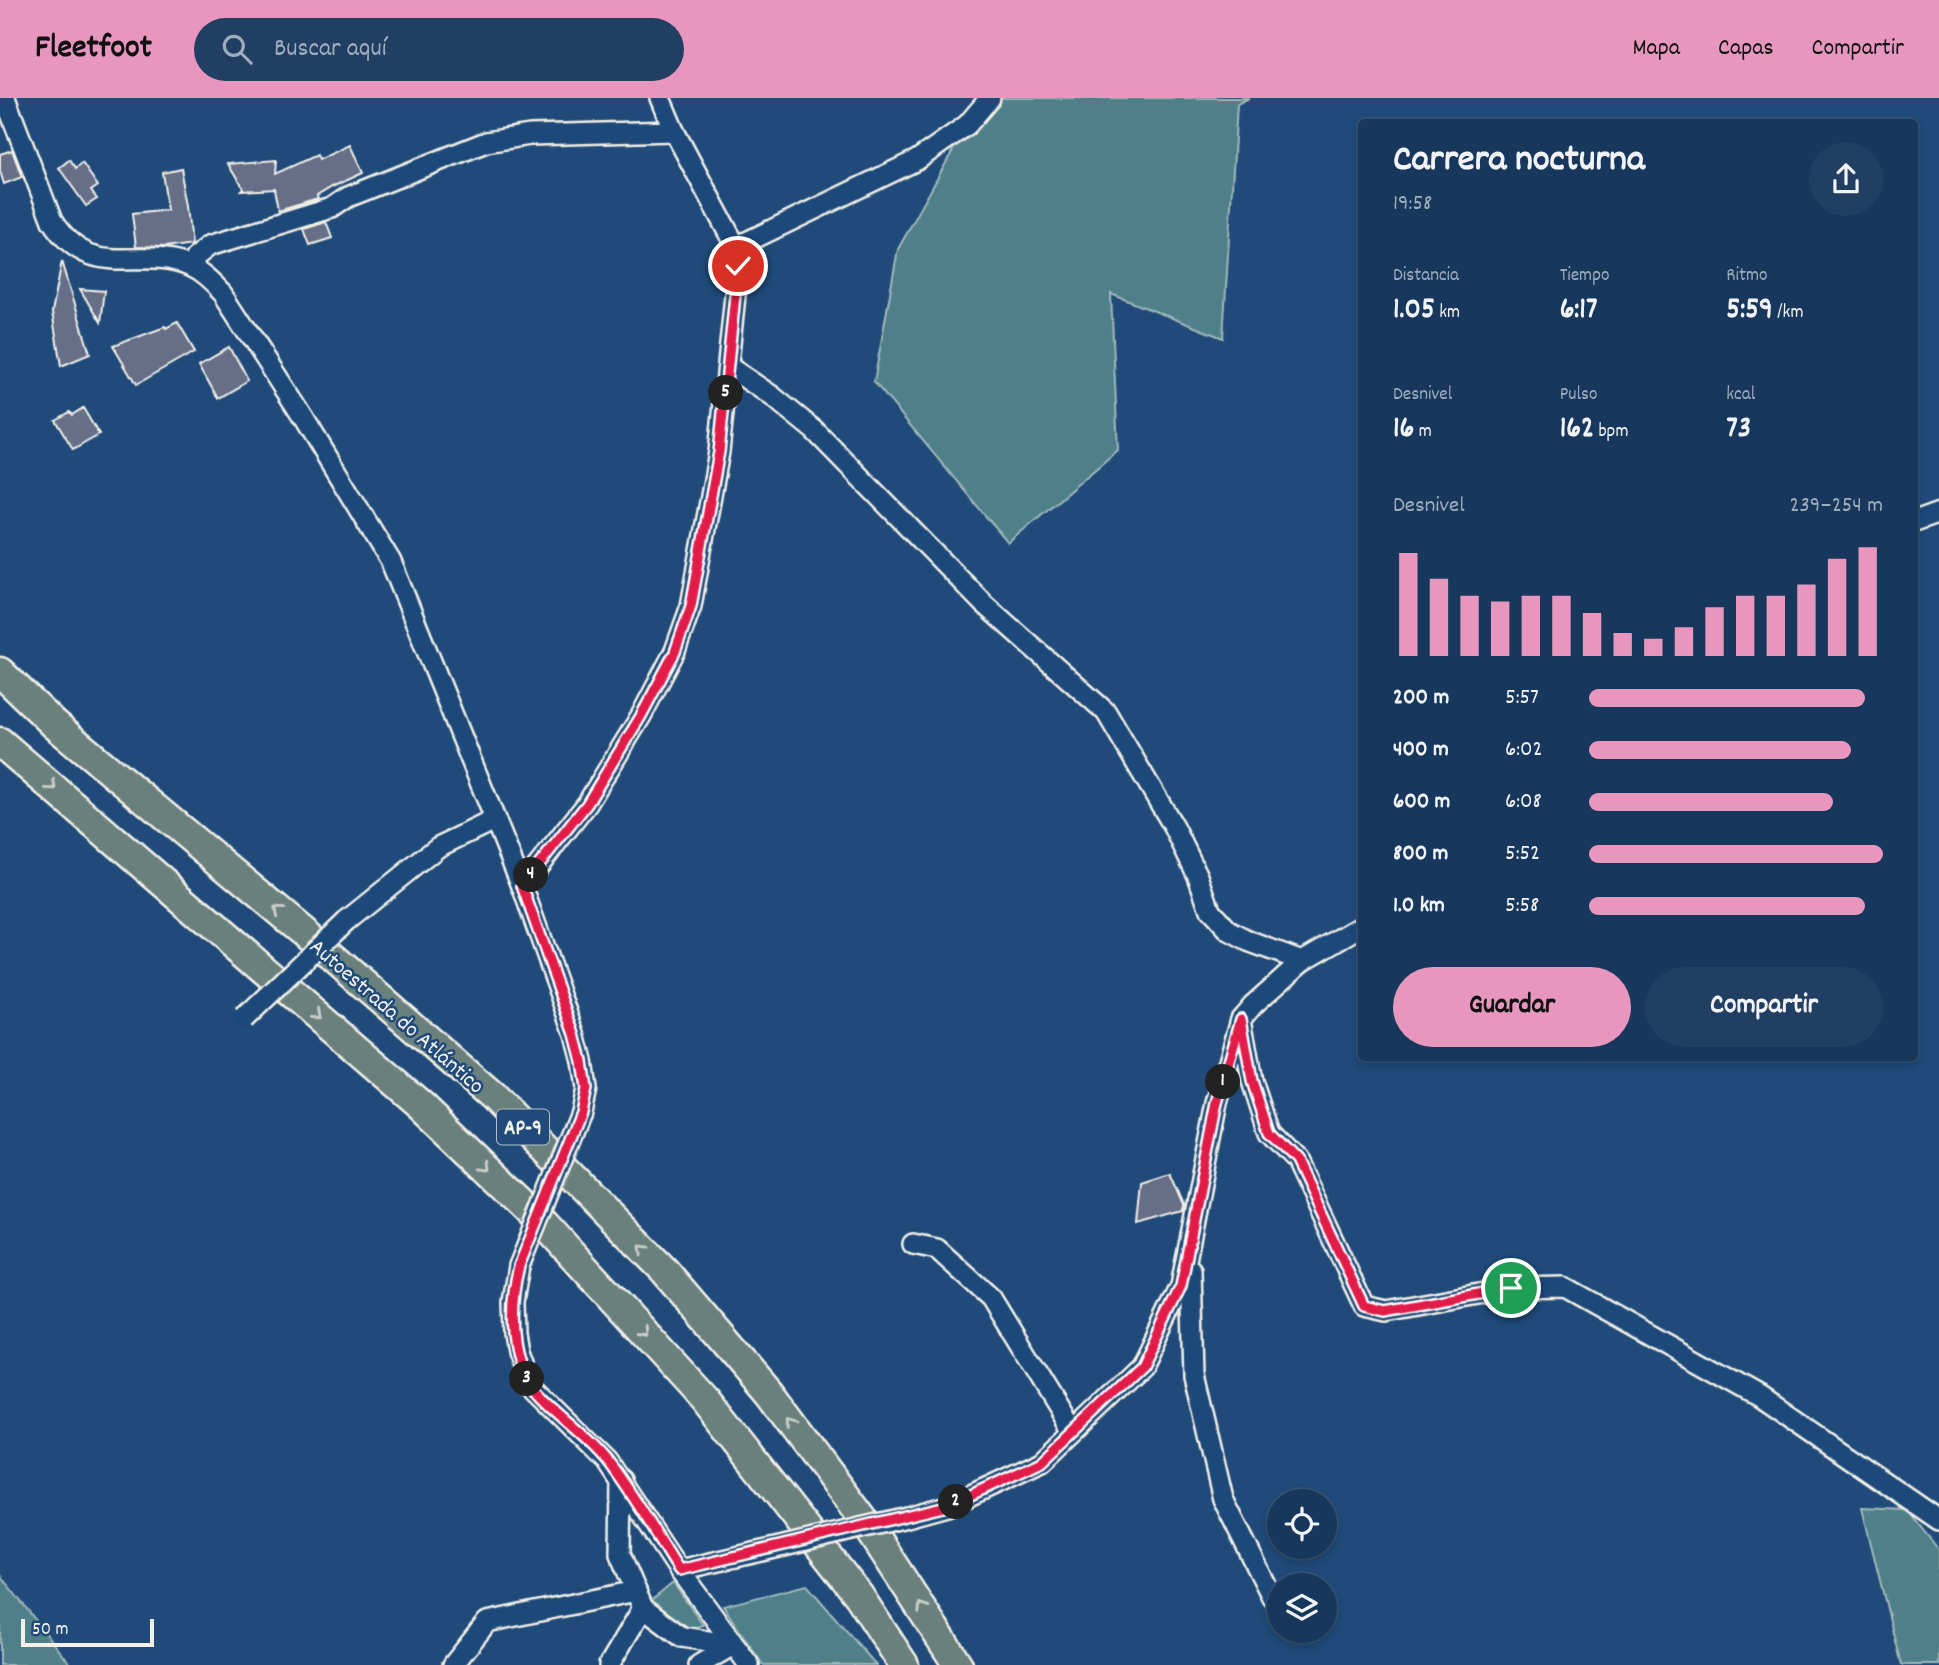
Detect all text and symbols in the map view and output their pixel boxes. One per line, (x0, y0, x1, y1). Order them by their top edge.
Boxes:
search box (194, 18, 684, 81)
text: Fleetfoot (35, 26, 152, 73)
icon: search (218, 30, 256, 68)
text: Buscar aquí (274, 31, 386, 68)
text: Mapa (1632, 32, 1680, 66)
text: Capas (1718, 32, 1774, 66)
text: Compartir (1812, 32, 1904, 66)
text: Carrera nocturna (1393, 134, 1645, 189)
button: share (1809, 142, 1883, 216)
text: 19:58 (1393, 188, 1432, 221)
pin (708, 236, 768, 296)
icon: check (719, 247, 757, 285)
text: Distancia (1393, 263, 1459, 290)
text: Tiempo (1560, 263, 1609, 290)
text: Ritmo (1726, 263, 1768, 290)
text: 1.05 (1393, 290, 1435, 333)
text: 6:17 (1560, 290, 1597, 333)
text: 5:59 (1726, 290, 1773, 333)
text: km (1435, 300, 1460, 327)
text: /km (1773, 300, 1803, 327)
pin: 5 (708, 376, 744, 410)
text: 5 (721, 379, 730, 406)
text: Desnivel (1393, 382, 1452, 409)
text: Pulso (1560, 382, 1597, 409)
text: kcal (1726, 382, 1755, 409)
text: 16 (1393, 409, 1414, 452)
text: 162 (1560, 409, 1594, 452)
text: 73 (1726, 409, 1751, 452)
text: m (1414, 419, 1432, 446)
text: bpm (1594, 419, 1628, 446)
text: Desnivel (1393, 490, 1465, 523)
text: 239–254 m (1789, 490, 1883, 523)
text: 200 m (1393, 682, 1449, 715)
text: 5:57 (1505, 682, 1539, 715)
text: 400 m (1393, 734, 1449, 767)
text: 6:02 (1505, 734, 1543, 767)
one-way arrow (43, 778, 56, 790)
text: 600 m (1393, 786, 1450, 819)
text: 6:08 (1505, 786, 1542, 819)
text: 800 m (1393, 838, 1448, 871)
text: 5:52 (1505, 838, 1540, 871)
pin: 4 (514, 858, 548, 892)
text: 4 (527, 861, 534, 888)
text: 1.0 km (1393, 890, 1445, 923)
text: 5:58 (1505, 890, 1539, 923)
one-way arrow (274, 907, 286, 920)
street label: Autoestrada do Atlántico (301, 932, 491, 1103)
button: Guardar (1393, 967, 1631, 1047)
button: Compartir (1645, 967, 1883, 1047)
one-way arrow (308, 1007, 321, 1019)
pin: 1 (1206, 1065, 1240, 1100)
text: 1 (1220, 1068, 1225, 1095)
road number: AP-9 (497, 1110, 549, 1144)
one-way arrow (478, 1159, 491, 1172)
one-way arrow (638, 1244, 651, 1257)
pin (1481, 1258, 1541, 1318)
icon: arrive (1492, 1269, 1530, 1307)
one-way arrow (634, 1324, 647, 1337)
pin: 3 (510, 1362, 544, 1396)
text: 3 (522, 1365, 531, 1392)
one-way arrow (786, 1417, 799, 1429)
pin: 2 (939, 1484, 974, 1520)
text: 2 (951, 1488, 960, 1515)
map controls (1267, 1489, 1337, 1643)
button: locate (1267, 1489, 1337, 1559)
button: layers (1267, 1573, 1337, 1643)
one-way arrow (917, 1602, 930, 1615)
scale bar (21, 1616, 154, 1648)
text: 50 m (32, 1617, 69, 1644)

